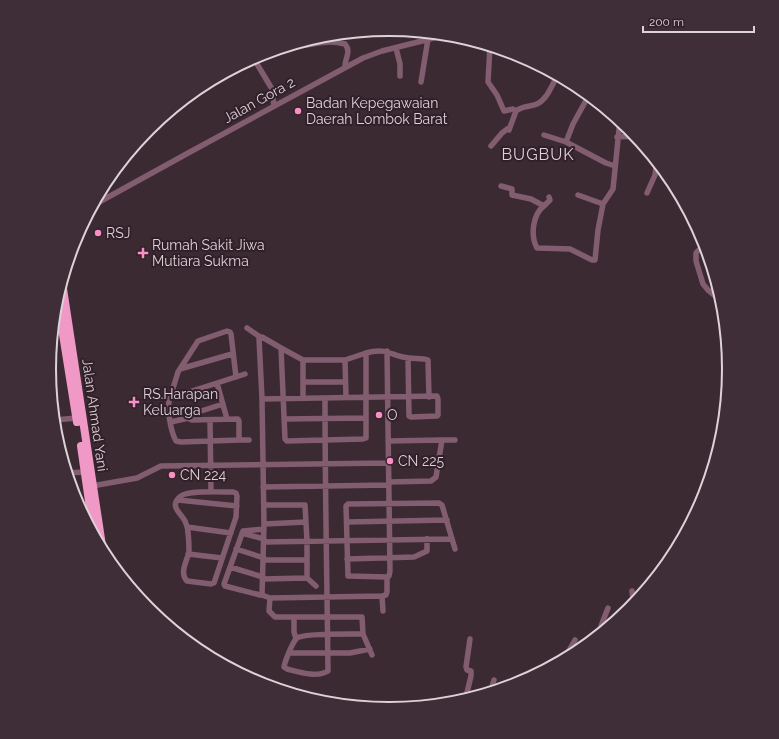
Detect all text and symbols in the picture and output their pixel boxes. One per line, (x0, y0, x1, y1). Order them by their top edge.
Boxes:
scale bar (643, 8, 754, 34)
text: 200 m (649, 15, 684, 29)
street label: Jalan Gora 2 (221, 74, 297, 126)
place label: Badan Kepegawaian Daerah Lombok Barat (306, 95, 448, 127)
marker: Badan Kepegawaian Daerah Lombok Barat (293, 106, 303, 116)
district label: BUGBUK (501, 145, 575, 164)
place label: RSJ (106, 225, 130, 241)
marker: RSJ (93, 228, 103, 238)
place label: Rumah Sakit Jiwa Mutiara Sukma (152, 237, 265, 269)
marker: Rumah Sakit Jiwa Mutiara Sukma (137, 247, 149, 259)
street label: Jalan Ahmad Yani (79, 358, 111, 472)
place label: RS.Harapan Keluarga (143, 386, 218, 418)
marker: RS.Harapan Keluarga (128, 396, 140, 408)
place label: O (387, 407, 398, 423)
marker: O (374, 410, 384, 420)
place label: CN 225 (398, 453, 445, 469)
marker: CN 225 (385, 456, 395, 466)
place label: CN 224 (180, 467, 227, 483)
marker: CN 224 (167, 470, 177, 480)

